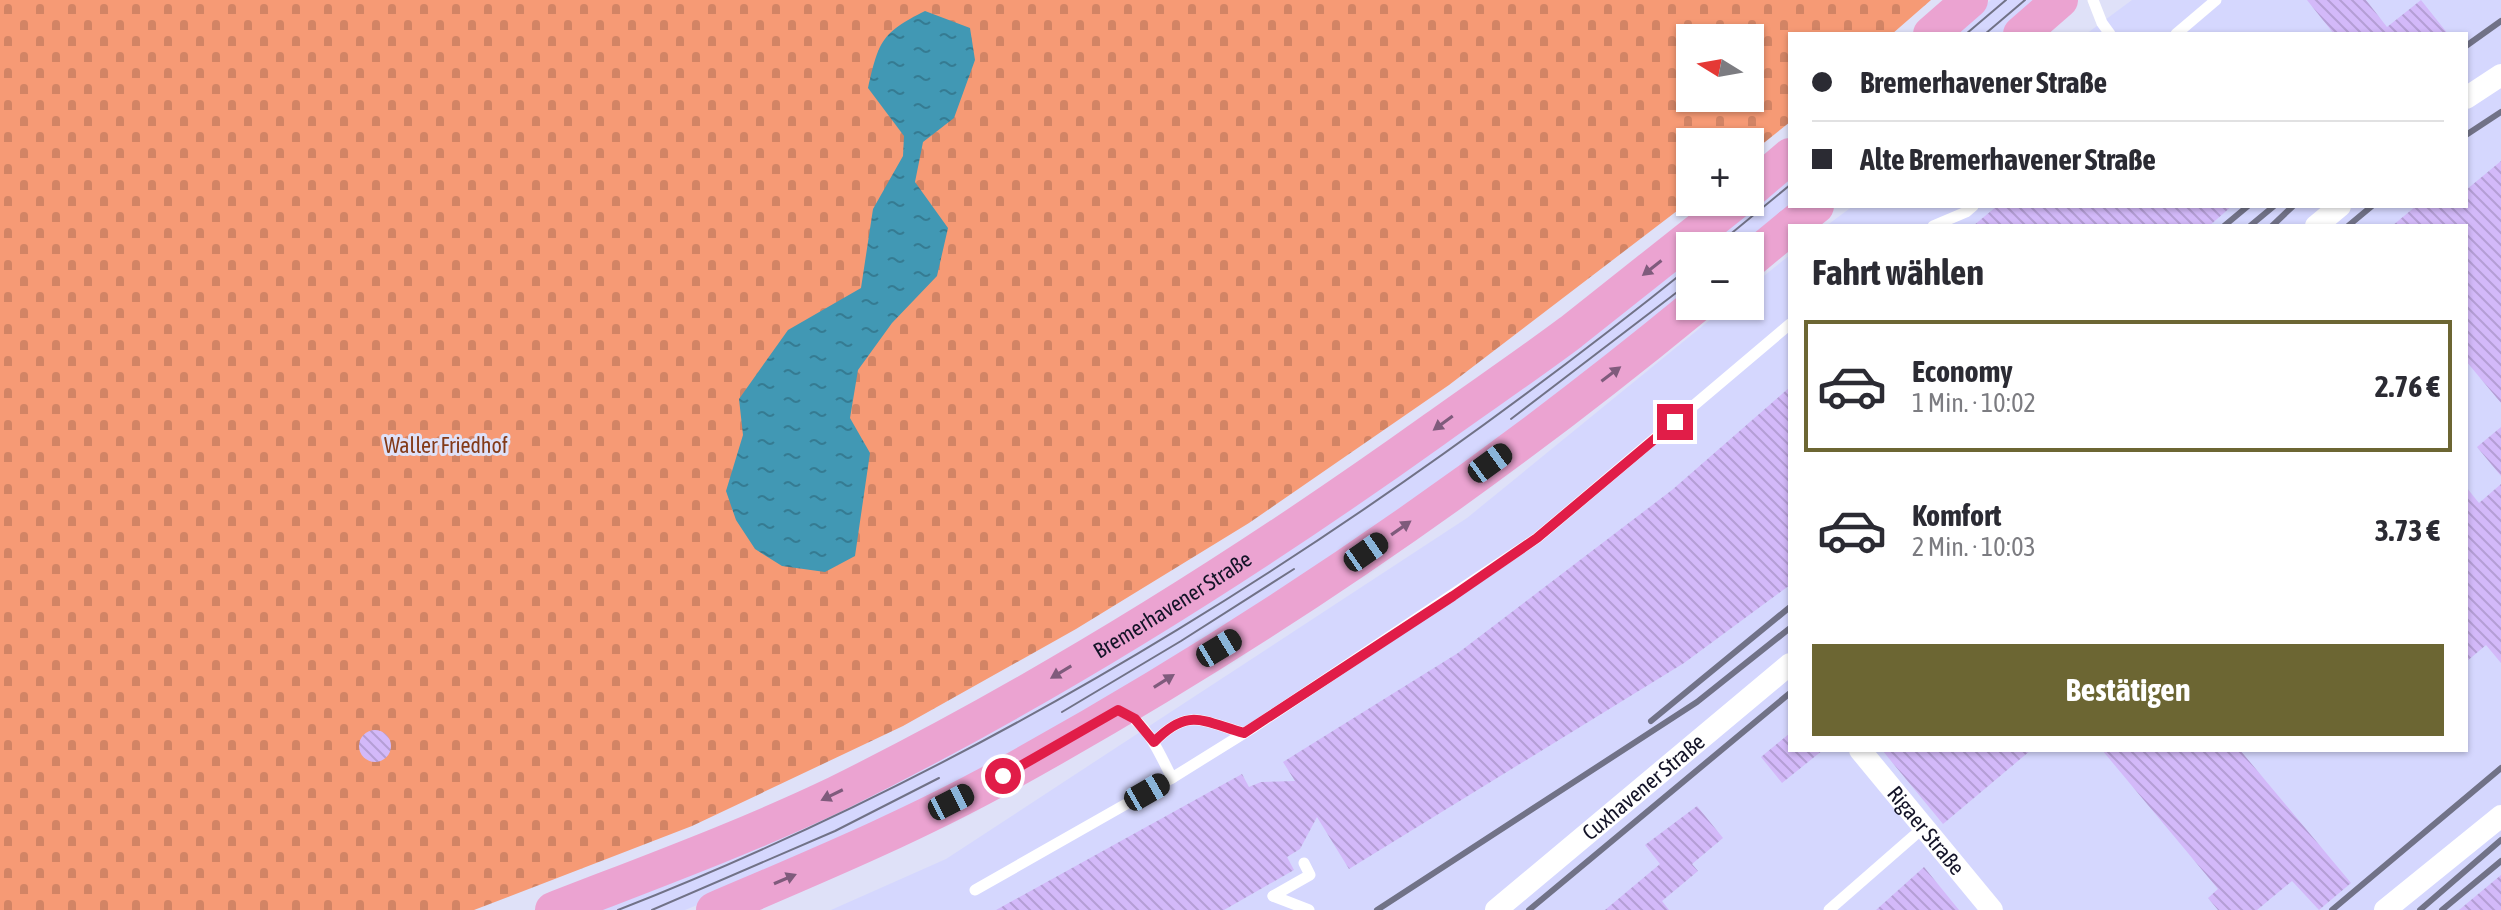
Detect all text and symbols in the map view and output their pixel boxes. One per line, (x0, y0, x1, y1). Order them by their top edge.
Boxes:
north arrow (1676, 24, 1764, 112)
map controls (1676, 24, 1764, 320)
text: Bremerhavener Straße (1860, 65, 2107, 99)
button: + (1676, 128, 1764, 216)
text: Alte Bremerhavener Straße (1860, 142, 2156, 176)
button: − (1676, 232, 1764, 320)
text: Fahrt wählen (1812, 251, 1984, 293)
one-way arrow (1642, 259, 1662, 275)
icon: car (1816, 350, 1888, 422)
text: Economy (1912, 354, 2013, 388)
one-way arrow (1601, 367, 1621, 383)
text: 2.76 € (2375, 369, 2440, 403)
text: 1 Min. · 10:02 (1912, 388, 2036, 418)
route end (1657, 404, 1693, 440)
one-way arrow (1433, 415, 1454, 430)
park label: Waller Friedhof (384, 432, 508, 458)
car (1464, 439, 1516, 487)
icon: car (1816, 494, 1888, 566)
text: Komfort (1912, 498, 2001, 532)
text: 3.73 € (2375, 513, 2440, 547)
one-way arrow (1391, 521, 1412, 536)
car (1339, 528, 1393, 576)
text: 2 Min. · 10:03 (1912, 532, 2036, 562)
street label: Bremerhavener Straße (1088, 545, 1256, 664)
car (1192, 625, 1246, 671)
button: Bestätigen (1812, 644, 2444, 736)
one-way arrow (1050, 664, 1072, 678)
one-way arrow (1153, 675, 1175, 689)
street label: Cuxhavener Straße (1577, 728, 1710, 845)
route start (985, 758, 1021, 794)
car (1120, 770, 1174, 814)
car (924, 780, 978, 824)
street label: Rigaer Straße (1882, 781, 1970, 880)
one-way arrow (821, 788, 844, 802)
one-way arrow (774, 873, 797, 886)

